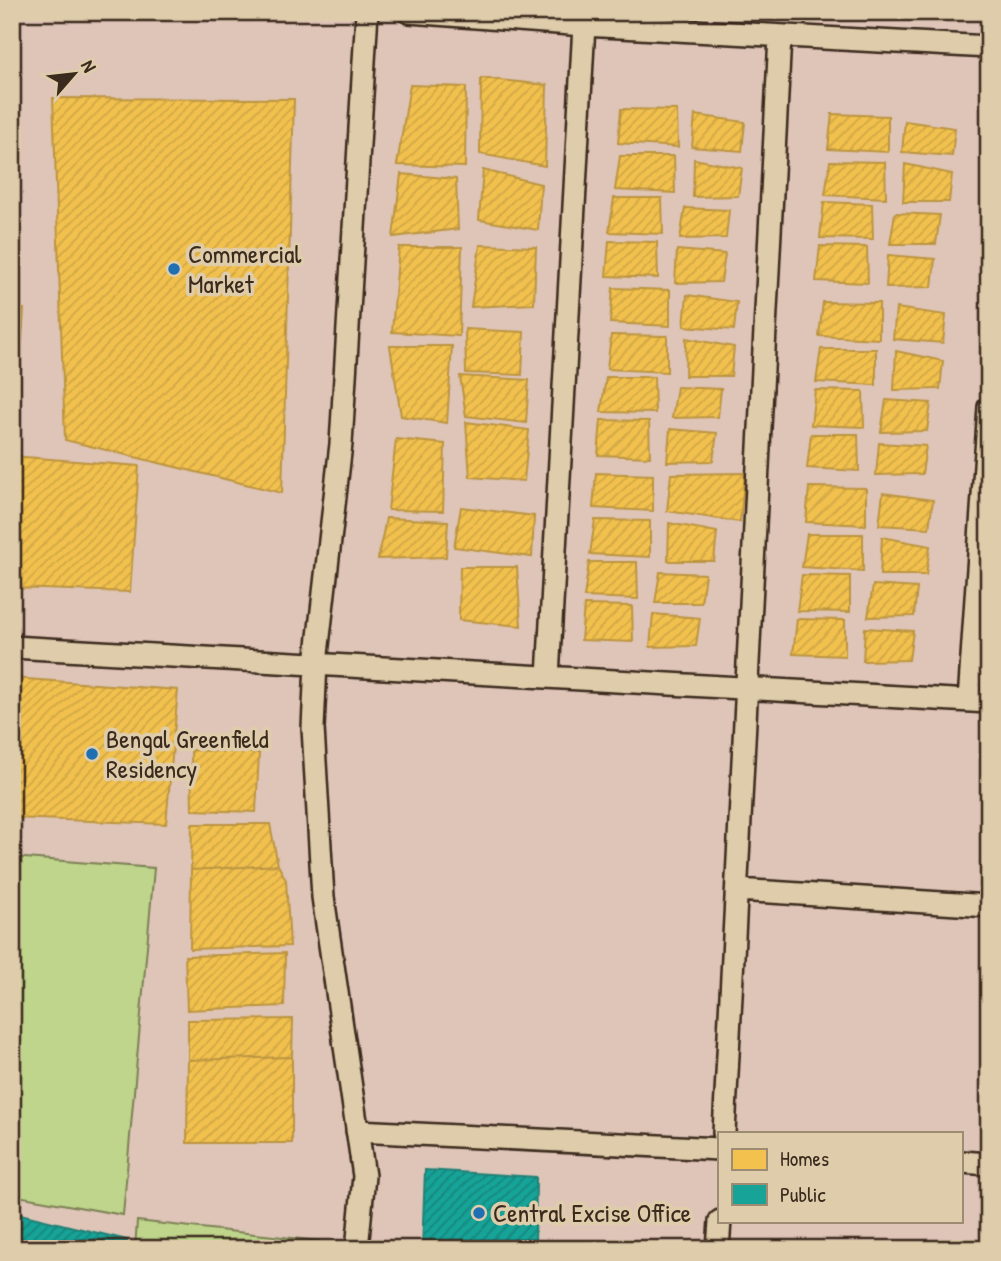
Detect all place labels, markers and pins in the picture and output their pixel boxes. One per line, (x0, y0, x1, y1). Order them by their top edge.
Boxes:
place label: Commercial Market (188, 236, 302, 301)
marker: Commercial Market (166, 261, 182, 277)
place label: Bengal Greenfield Residency (106, 721, 269, 786)
marker: Bengal Greenfield Residency (84, 746, 100, 762)
place label: Central Excise Office (493, 1195, 691, 1230)
marker: Central Excise Office (471, 1205, 487, 1221)

